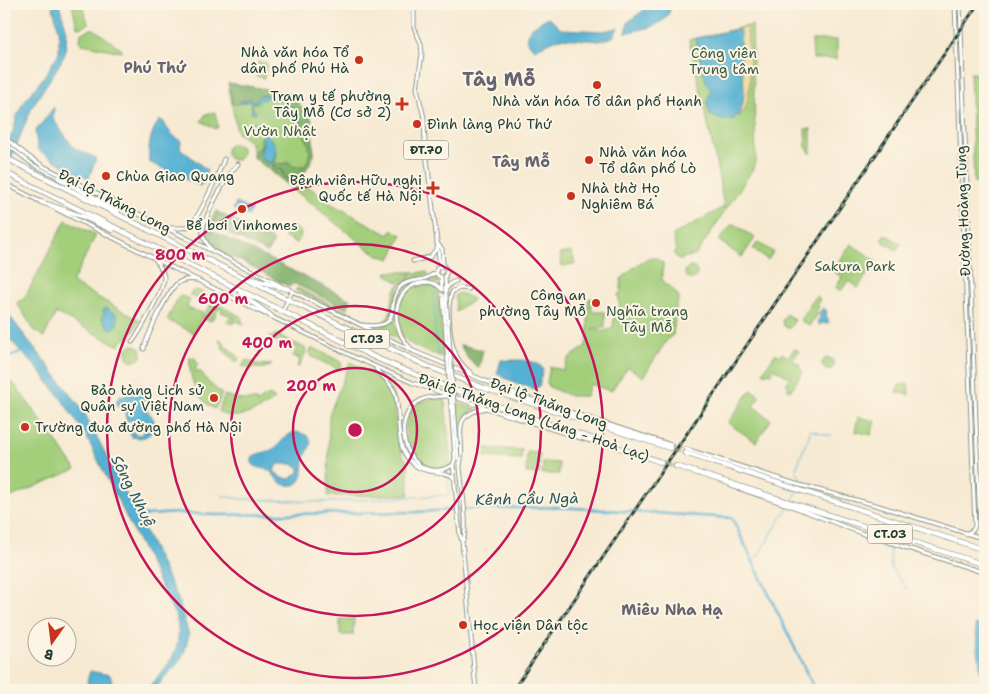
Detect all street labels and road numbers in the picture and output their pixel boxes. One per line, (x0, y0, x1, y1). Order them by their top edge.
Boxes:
road number: ĐT.70 (404, 140, 448, 160)
street label: Đường Hoàng Tùng (952, 145, 974, 277)
street label: Đại lộ Thăng Long (56, 165, 174, 237)
road number: CT.03 (344, 329, 390, 348)
street label: Đại lộ Thăng Long (Láng - Hoà Lạc) (416, 369, 652, 465)
street label: Đại lộ Thăng Long (488, 373, 610, 433)
road number: CT.03 (868, 524, 912, 544)

